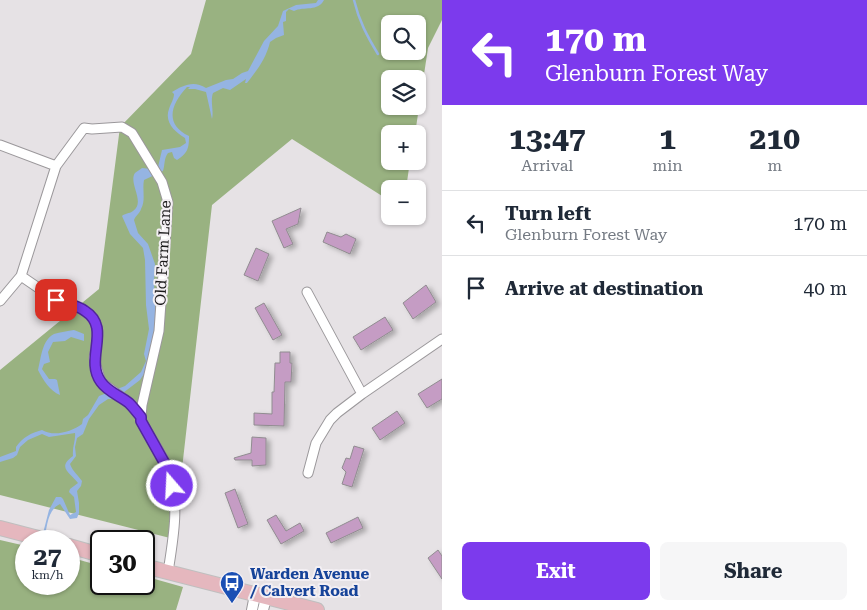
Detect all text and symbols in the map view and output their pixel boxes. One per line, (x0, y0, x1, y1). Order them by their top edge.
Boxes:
map controls (381, 15, 426, 225)
button: search (381, 15, 426, 60)
text: 170 m (545, 19, 646, 60)
icon: left (462, 20, 527, 85)
text: Glenburn Forest Way (545, 61, 768, 86)
button: layers (381, 70, 426, 115)
text: 13:47 (509, 121, 586, 156)
text: 1 (659, 121, 676, 156)
text: 210 (750, 121, 800, 156)
button: + (381, 125, 426, 170)
text: Arrival (521, 156, 573, 175)
text: min (653, 156, 683, 175)
text: m (767, 156, 782, 175)
button: − (381, 180, 426, 225)
street label: Old Farm Lane (151, 200, 175, 306)
text: Turn left (505, 202, 591, 225)
icon: left (462, 209, 490, 237)
text: 170 m (793, 212, 847, 235)
text: Glenburn Forest Way (505, 225, 667, 244)
icon: arrive (462, 274, 490, 302)
text: Arrive at destination (505, 277, 703, 300)
text: 40 m (804, 277, 847, 300)
pin (35, 279, 77, 321)
icon: arrive (42, 286, 70, 314)
position arrow (145, 459, 197, 511)
speed limit sign: 30 (90, 530, 155, 595)
text: 27 (33, 542, 62, 571)
button: Exit (462, 542, 650, 600)
button: Share (660, 542, 847, 600)
place label: Warden Avenue / Calvert Road (249, 565, 369, 600)
text: km/h (31, 568, 64, 582)
bus stop icon: Warden Avenue / Calvert Road (219, 570, 245, 604)

